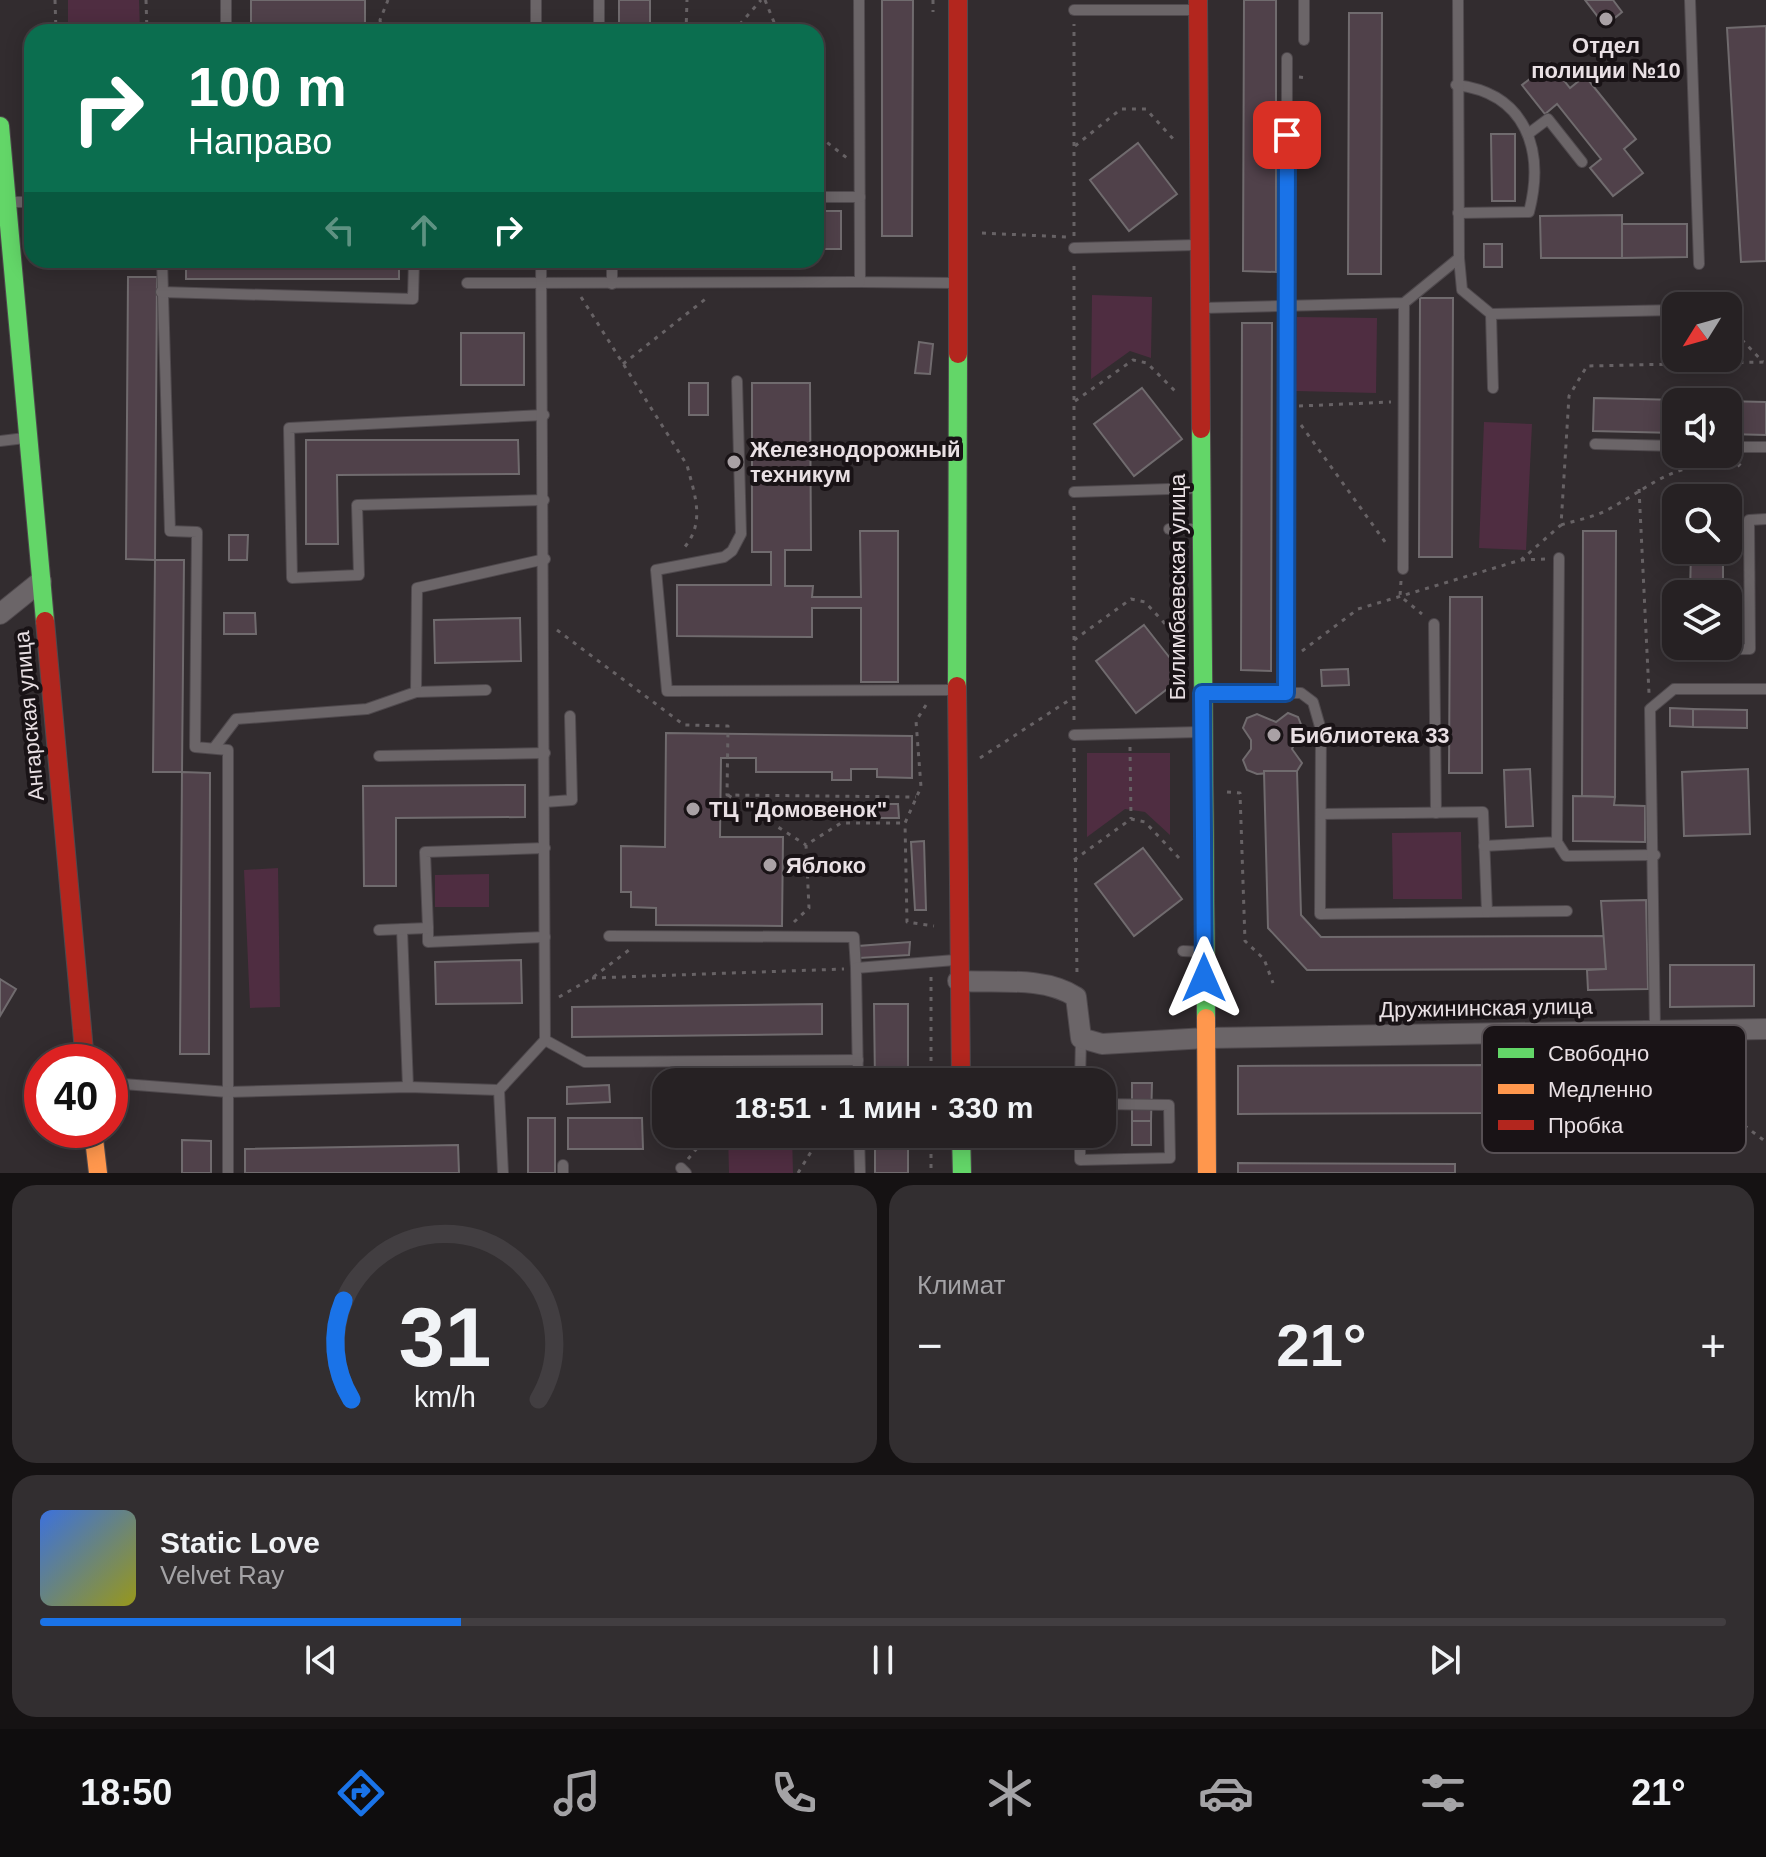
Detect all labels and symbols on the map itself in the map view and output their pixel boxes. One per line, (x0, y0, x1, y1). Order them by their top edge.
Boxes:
marker: Отдел полиции №10 (1597, 10, 1615, 28)
place label: Отдел полиции №10 (1531, 33, 1681, 83)
pin (1253, 101, 1321, 169)
north arrow (1662, 292, 1742, 372)
place label: Железнодорожный техникум (749, 437, 961, 487)
marker: Железнодорожный техникум (725, 453, 743, 471)
street label: Билимбаевская улица (1165, 473, 1190, 700)
street label: Ангарская улица (9, 629, 49, 802)
place label: Библиотека 33 (1290, 723, 1450, 748)
marker: Библиотека 33 (1265, 726, 1283, 744)
place label: ТЦ "Домовенок" (709, 797, 887, 822)
marker: ТЦ "Домовенок" (684, 800, 702, 818)
place label: Яблоко (786, 853, 866, 878)
marker: Яблоко (761, 856, 779, 874)
position arrow (1162, 936, 1246, 1020)
street label: Дружининская улица (1379, 994, 1594, 1022)
legend (1482, 1025, 1746, 1153)
text: Свободно (1548, 1041, 1649, 1066)
speed limit sign: 40 (24, 1044, 128, 1148)
text: Медленно (1548, 1077, 1653, 1102)
text: Пробка (1548, 1113, 1624, 1138)

